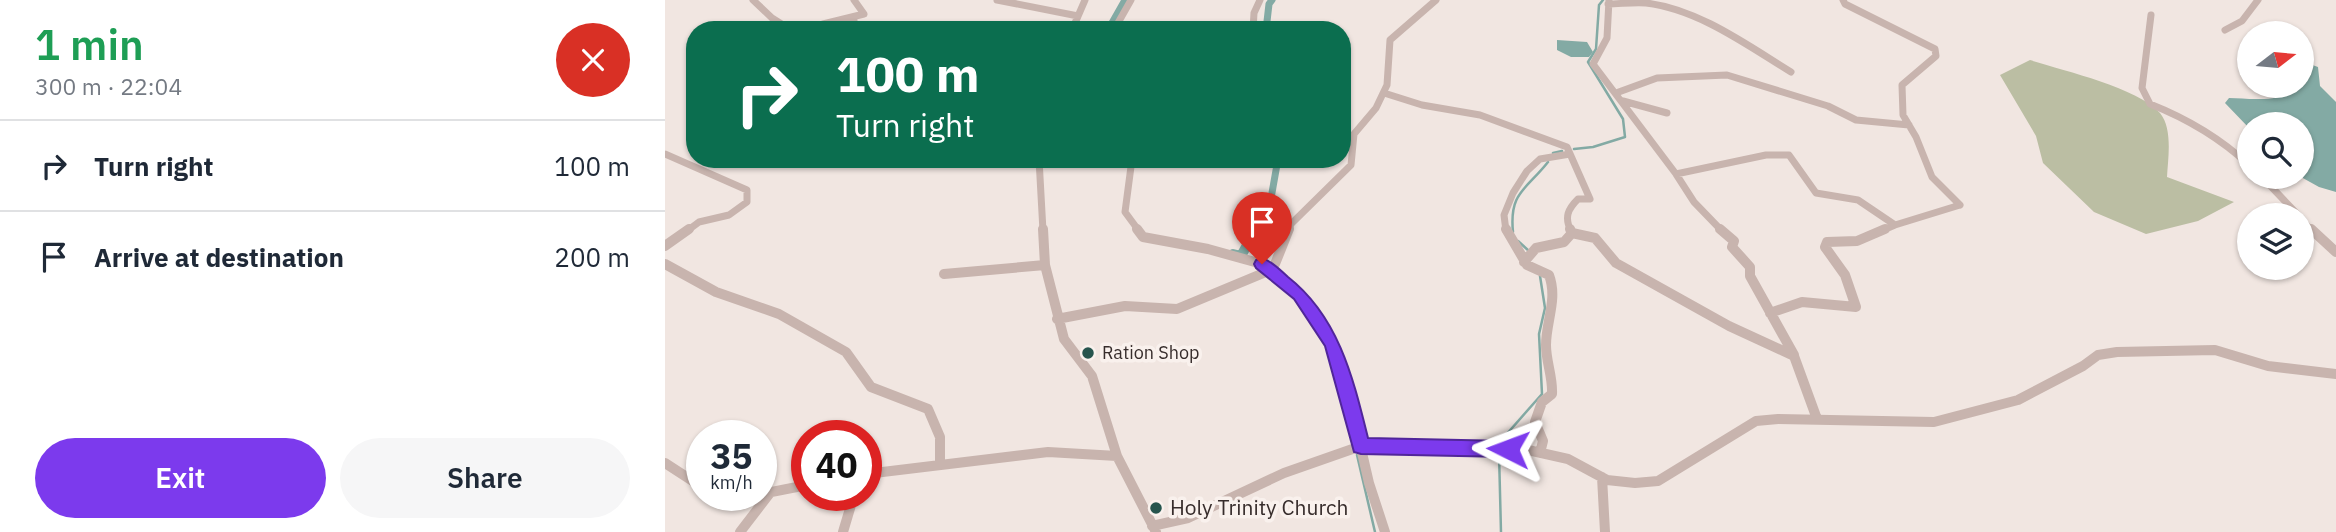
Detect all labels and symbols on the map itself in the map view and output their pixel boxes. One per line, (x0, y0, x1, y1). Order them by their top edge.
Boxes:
north arrow (2237, 21, 2313, 98)
pin (1232, 192, 1292, 264)
place label: Ration Shop (1102, 341, 1200, 364)
marker: Ration Shop (1080, 345, 1096, 361)
position arrow (1471, 412, 1545, 486)
speed limit sign: 40 (791, 420, 882, 511)
place label: Holy Trinity Church (1170, 493, 1349, 521)
marker: Holy Trinity Church (1148, 500, 1164, 516)

